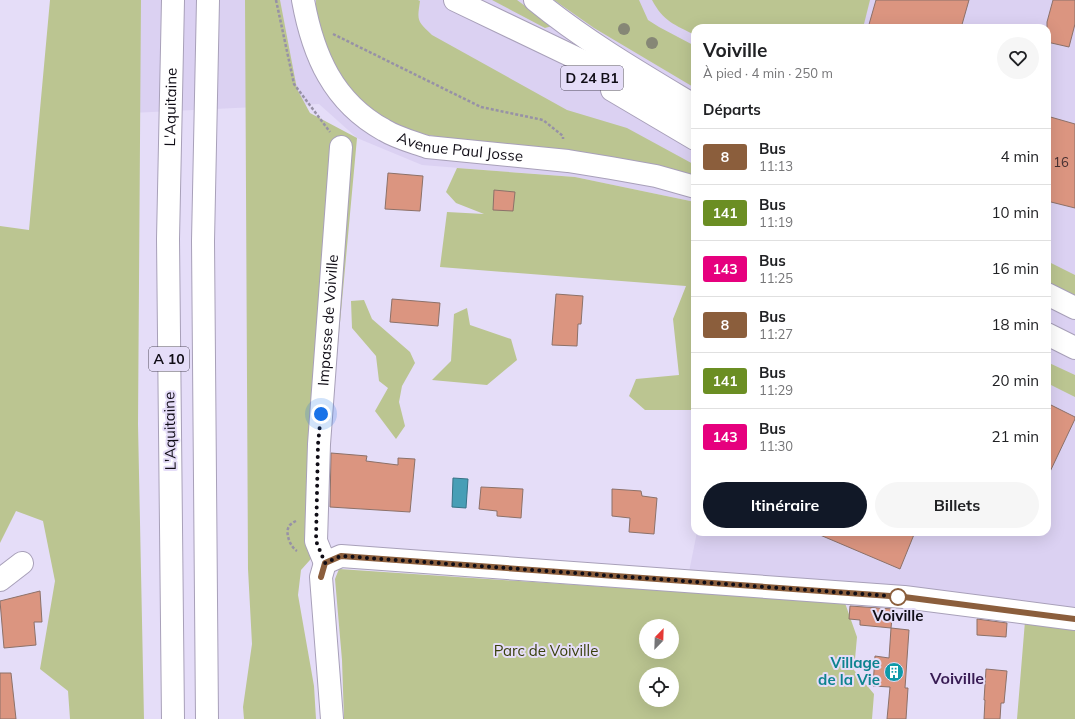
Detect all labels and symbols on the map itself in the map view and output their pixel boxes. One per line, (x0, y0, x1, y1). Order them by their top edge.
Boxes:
road number: D 24 B1 (561, 66, 623, 90)
street label: L'Aquitaine (160, 68, 181, 147)
street label: Avenue Paul Josse (395, 128, 524, 165)
house number: 16 (1053, 154, 1069, 170)
street label: Impasse de Voiville (313, 254, 342, 387)
road number: A 10 (149, 347, 189, 371)
street label: L'Aquitaine (159, 392, 180, 470)
your location (311, 404, 331, 424)
marker: Voiville (889, 588, 907, 606)
place label: Voiville (872, 606, 923, 625)
north arrow (639, 619, 679, 659)
park label: Parc de Voiville (494, 641, 598, 660)
place label: Village de la Vie (818, 653, 880, 689)
building icon: Village de la Vie (883, 661, 905, 683)
district label: Voiville (929, 668, 984, 688)

